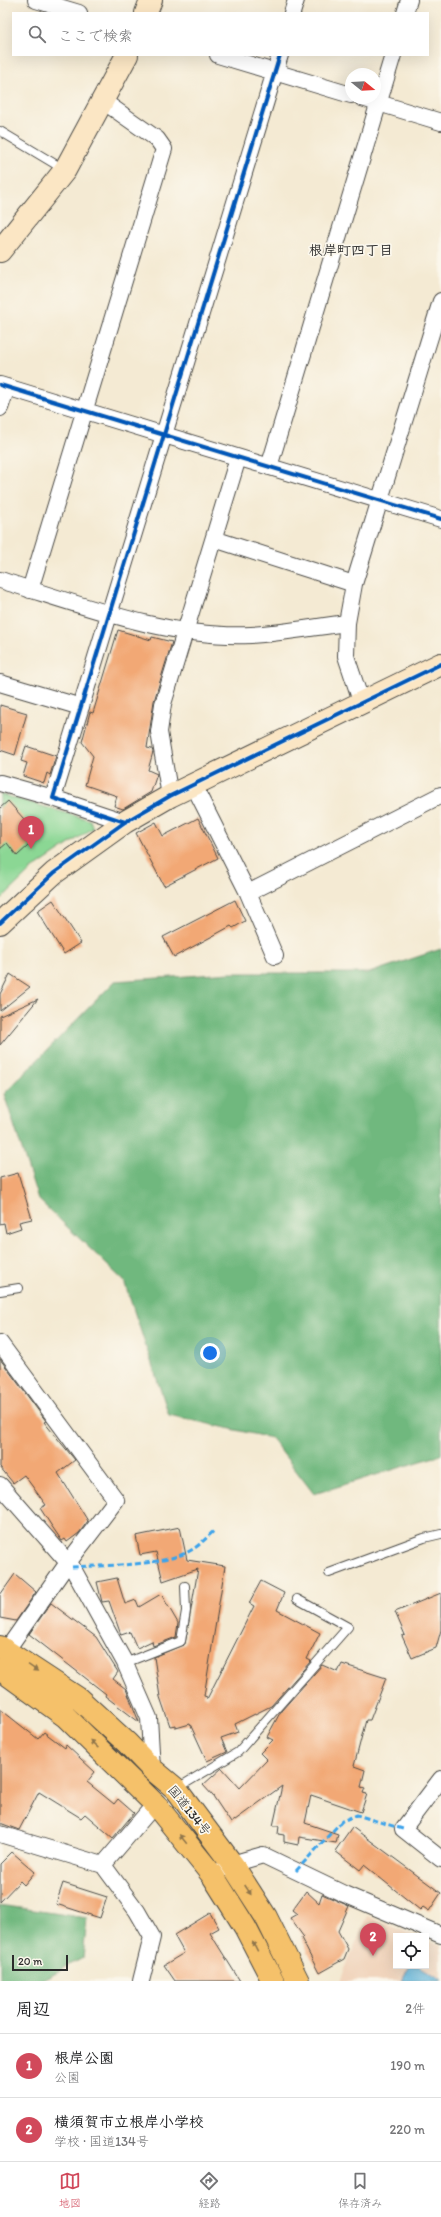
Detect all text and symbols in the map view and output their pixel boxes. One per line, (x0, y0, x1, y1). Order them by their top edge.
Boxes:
search box (12, 12, 429, 56)
icon: search (26, 23, 48, 45)
text: ここで検索 (58, 27, 133, 45)
north arrow (345, 68, 381, 104)
district label: 根岸町四丁目 (309, 242, 393, 259)
pin: 1 (18, 816, 44, 849)
your location (200, 1343, 220, 1363)
one-way arrow (27, 1664, 38, 1672)
one-way arrow (89, 1739, 99, 1749)
street label: 国道134号 (165, 1782, 214, 1838)
one-way arrow (178, 1833, 187, 1844)
one-way arrow (245, 1884, 252, 1895)
pin: 2 (360, 1923, 386, 1956)
map controls (393, 1933, 429, 1969)
button: locate (393, 1933, 429, 1969)
one-way arrow (252, 1941, 258, 1952)
scale bar (12, 1953, 68, 1972)
text: 20 m (18, 1955, 42, 1968)
text: 周辺 (16, 1999, 50, 2019)
text: 2件 (405, 2001, 425, 2016)
text: 根岸公園 (54, 2049, 114, 2067)
text: 1 (26, 2058, 32, 2073)
text: 190 m (390, 2058, 425, 2073)
text: 公園 (54, 2070, 80, 2085)
text: 横須賀市立根岸小学校 (54, 2113, 204, 2131)
text: 2 (26, 2122, 32, 2137)
text: 220 m (389, 2122, 425, 2137)
text: 学校 · 国道134号 (54, 2134, 149, 2149)
tab: 地図 (59, 2170, 81, 2210)
tab: 経路 (198, 2170, 220, 2210)
tab: 保存済み (338, 2170, 382, 2210)

